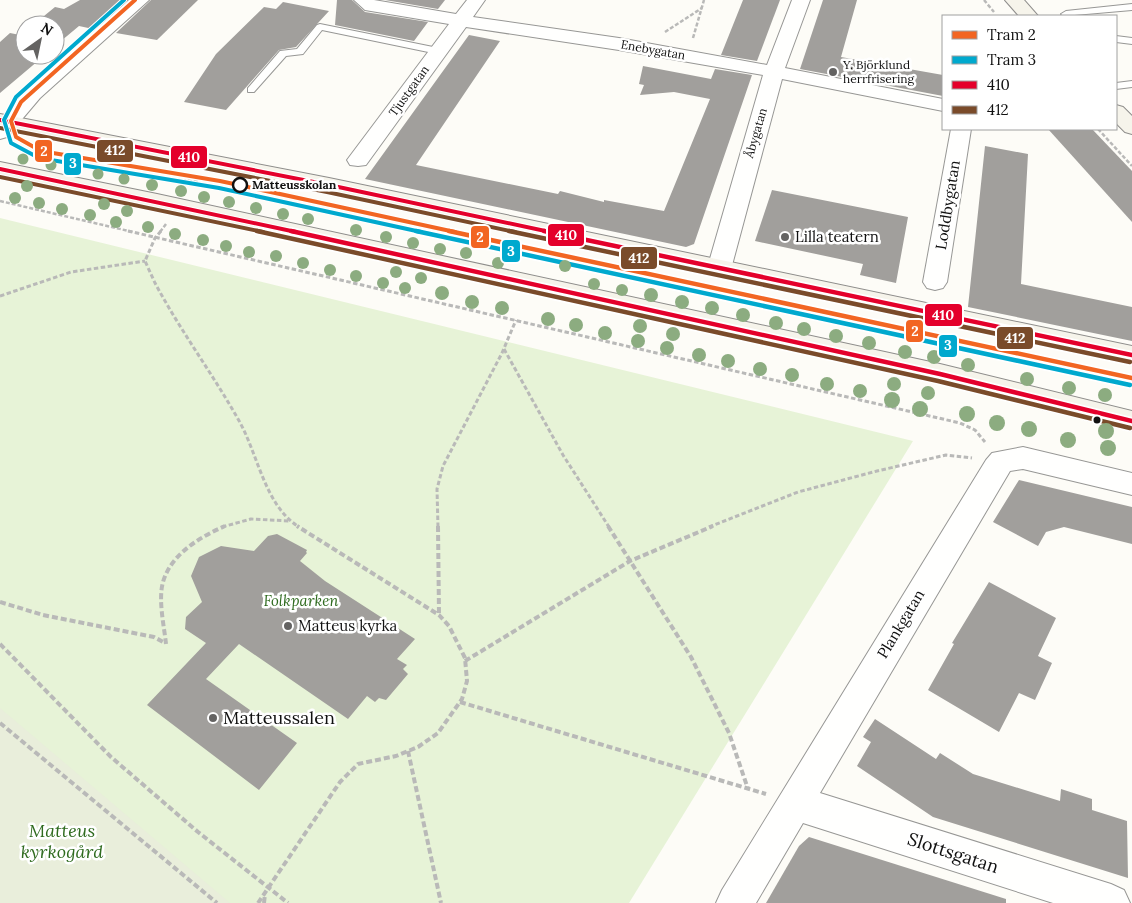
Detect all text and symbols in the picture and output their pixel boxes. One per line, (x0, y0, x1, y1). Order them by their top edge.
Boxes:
north arrow (15, 15, 65, 65)
legend (942, 15, 1117, 130)
text: N (38, 19, 57, 40)
text: Tram 2 (987, 25, 1036, 44)
street label: Enebygatan (620, 36, 686, 63)
text: Tram 3 (987, 50, 1036, 69)
place label: Y. Björklund herrfrisering (842, 57, 915, 86)
street label: Tjustgatan (385, 62, 432, 119)
marker: Y. Björklund herrfrisering (827, 66, 839, 78)
text: 410 (987, 75, 1010, 94)
text: 412 (987, 100, 1009, 119)
street label: Åbygatan (741, 106, 770, 161)
line badge: 2 (34, 139, 53, 163)
line badge: 412 (96, 139, 134, 163)
text: 412 (105, 141, 125, 159)
text: 2 (40, 142, 48, 160)
line badge: 410 (170, 145, 208, 169)
text: 410 (178, 148, 200, 166)
line badge: 3 (63, 152, 82, 176)
text: 3 (69, 154, 77, 172)
street label: Loddbygatan (931, 159, 964, 251)
marker: Matteusskolan (232, 177, 248, 193)
place label: Matteusskolan (252, 177, 337, 192)
line badge: 410 (547, 223, 585, 247)
line badge: 2 (470, 225, 490, 249)
text: 410 (555, 226, 577, 244)
place label: Lilla teatern (795, 227, 879, 246)
text: 2 (476, 228, 484, 246)
marker: Lilla teatern (779, 231, 791, 243)
line badge: 3 (501, 239, 521, 263)
text: 3 (507, 242, 515, 260)
line badge: 412 (620, 246, 658, 270)
text: 412 (629, 249, 649, 267)
line badge: 410 (924, 303, 963, 327)
text: 410 (932, 306, 954, 324)
line badge: 2 (905, 319, 924, 343)
text: 2 (911, 322, 919, 340)
line badge: 412 (996, 326, 1034, 350)
text: 412 (1005, 329, 1025, 347)
line badge: 3 (938, 334, 958, 358)
text: 3 (944, 336, 952, 354)
unlabelled marker (1092, 415, 1102, 425)
street label: Plankgatan (873, 586, 928, 661)
park label: Folkparken (263, 591, 339, 610)
place label: Matteus kyrka (298, 616, 398, 635)
marker: Matteus kyrka (282, 620, 294, 632)
place label: Matteussalen (223, 706, 335, 729)
marker: Matteussalen (207, 712, 219, 724)
park label: Matteus kyrkogård (21, 819, 103, 863)
street label: Slottsgatan (905, 827, 1002, 878)

